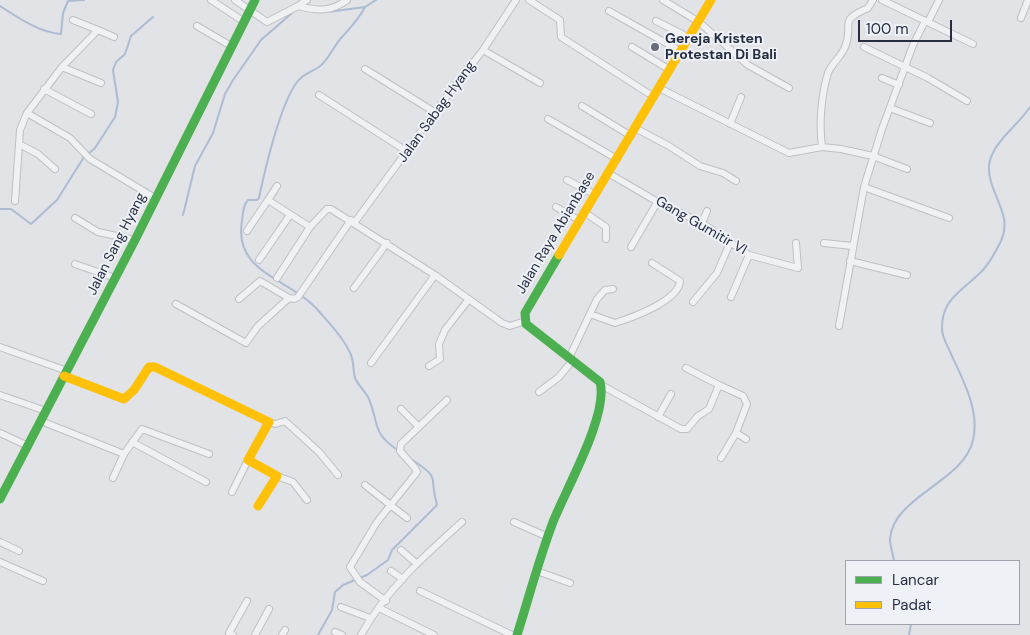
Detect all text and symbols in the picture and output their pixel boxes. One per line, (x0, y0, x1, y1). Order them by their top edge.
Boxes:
scale bar (860, 10, 954, 42)
text: 100 m (866, 19, 909, 39)
place label: Gereja Kristen Protestan Di Bali (665, 31, 777, 64)
marker: Gereja Kristen Protestan Di Bali (649, 41, 661, 53)
street label: Jalan Sabag Hyang (395, 58, 479, 166)
street label: Jalan Raya Abianbase (513, 169, 599, 297)
street label: Jalan Sang Hyang (84, 190, 150, 298)
street label: Gang Gumitir VI (652, 193, 750, 259)
legend (845, 560, 1020, 625)
text: Lancar (892, 570, 939, 590)
text: Padat (892, 595, 932, 615)

